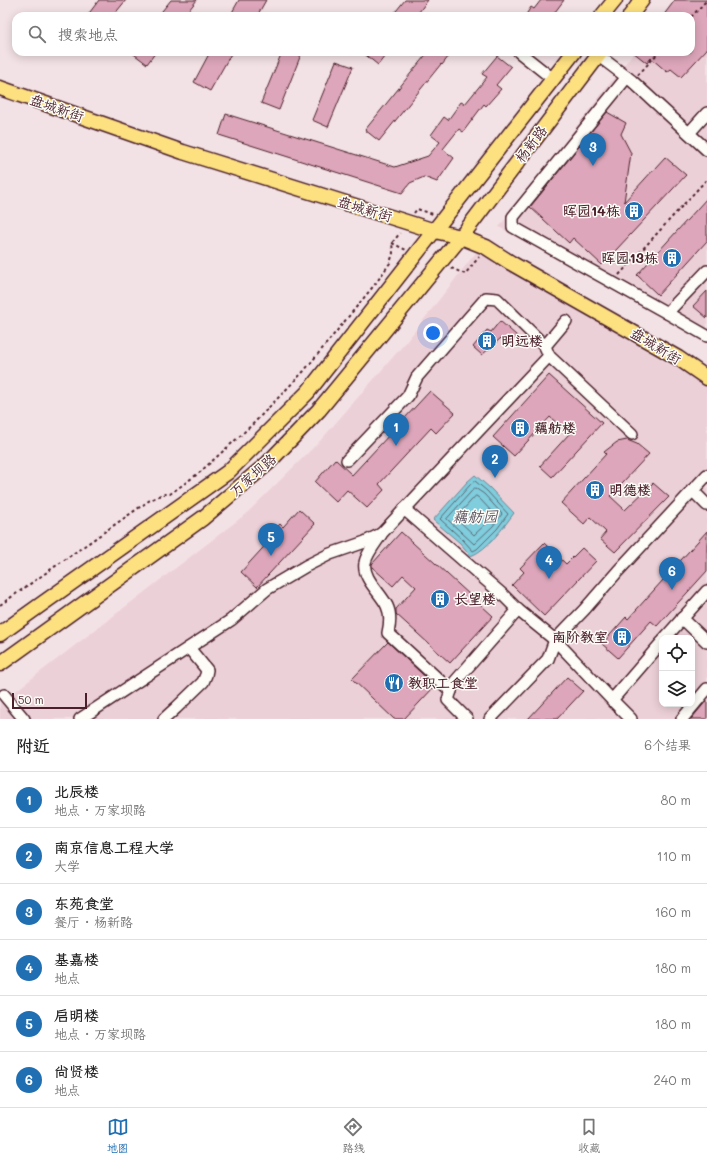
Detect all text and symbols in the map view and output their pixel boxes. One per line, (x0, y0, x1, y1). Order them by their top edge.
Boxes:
search box (12, 12, 695, 56)
icon: search (26, 23, 48, 45)
text: 搜索地点 (58, 24, 118, 44)
street label: 盘城新街 (28, 89, 87, 126)
street label: 杨新路 (510, 121, 551, 166)
pin: 3 (580, 133, 606, 166)
street label: 盘城新街 (336, 191, 395, 226)
building icon: 晖园14栋 (623, 200, 645, 222)
place label: 晖园14栋 (563, 201, 620, 220)
building icon: 晖园13栋 (661, 247, 683, 269)
place label: 晖园13栋 (601, 248, 658, 267)
your location (423, 323, 443, 343)
street label: 盘城新街 (627, 323, 685, 368)
building icon: 明远楼 (476, 330, 498, 352)
place label: 明远楼 (501, 331, 543, 350)
pin: 1 (383, 413, 409, 446)
building icon: 藕舫楼 (509, 417, 531, 439)
place label: 藕舫楼 (534, 418, 576, 437)
pin: 2 (482, 445, 508, 478)
street label: 万家坝路 (225, 449, 280, 500)
building icon: 明德楼 (584, 479, 606, 501)
place label: 明德楼 (609, 480, 651, 499)
water label: 藕舫园 (452, 506, 499, 526)
pin: 5 (258, 523, 284, 556)
pin: 4 (536, 546, 562, 579)
pin: 6 (659, 557, 685, 590)
building icon: 长望楼 (429, 588, 451, 610)
place label: 长望楼 (454, 589, 496, 608)
building icon: 南阶教室 (611, 626, 633, 648)
place label: 南阶教室 (552, 627, 608, 646)
map controls (659, 635, 695, 707)
button: locate (659, 635, 695, 671)
button: layers (659, 671, 695, 707)
restaurant icon: 教职工食堂 (383, 672, 405, 694)
place label: 教职工食堂 (408, 673, 478, 692)
scale bar (12, 691, 87, 710)
text: 50 m (18, 692, 44, 707)
text: 附近 (16, 734, 50, 756)
text: 6个结果 (644, 736, 691, 753)
text: 北辰楼 (54, 781, 99, 801)
text: 1 (26, 791, 32, 808)
text: 80 m (661, 791, 691, 808)
text: 地点 · 万家坝路 (54, 801, 146, 818)
text: 南京信息工程大学 (54, 837, 174, 857)
text: 2 (25, 847, 33, 864)
text: 110 m (657, 847, 691, 864)
text: 大学 (54, 857, 80, 874)
text: 东苑食堂 (54, 893, 114, 913)
text: 3 (25, 903, 33, 920)
text: 160 m (655, 903, 691, 920)
text: 餐厅 · 杨新路 (54, 913, 133, 930)
text: 基嘉楼 (54, 949, 99, 969)
text: 4 (25, 959, 33, 976)
text: 180 m (655, 959, 691, 976)
text: 地点 (54, 969, 80, 986)
text: 启明楼 (54, 1005, 99, 1025)
text: 5 (25, 1015, 33, 1032)
text: 180 m (655, 1015, 691, 1032)
text: 地点 · 万家坝路 (54, 1025, 146, 1042)
text: 尚贤楼 (54, 1061, 99, 1081)
text: 6 (25, 1071, 33, 1088)
text: 240 m (654, 1071, 691, 1088)
text: 地点 (54, 1081, 80, 1098)
tab: 地图 (107, 1116, 129, 1155)
tab: 路线 (342, 1116, 364, 1155)
tab: 收藏 (578, 1116, 600, 1155)

